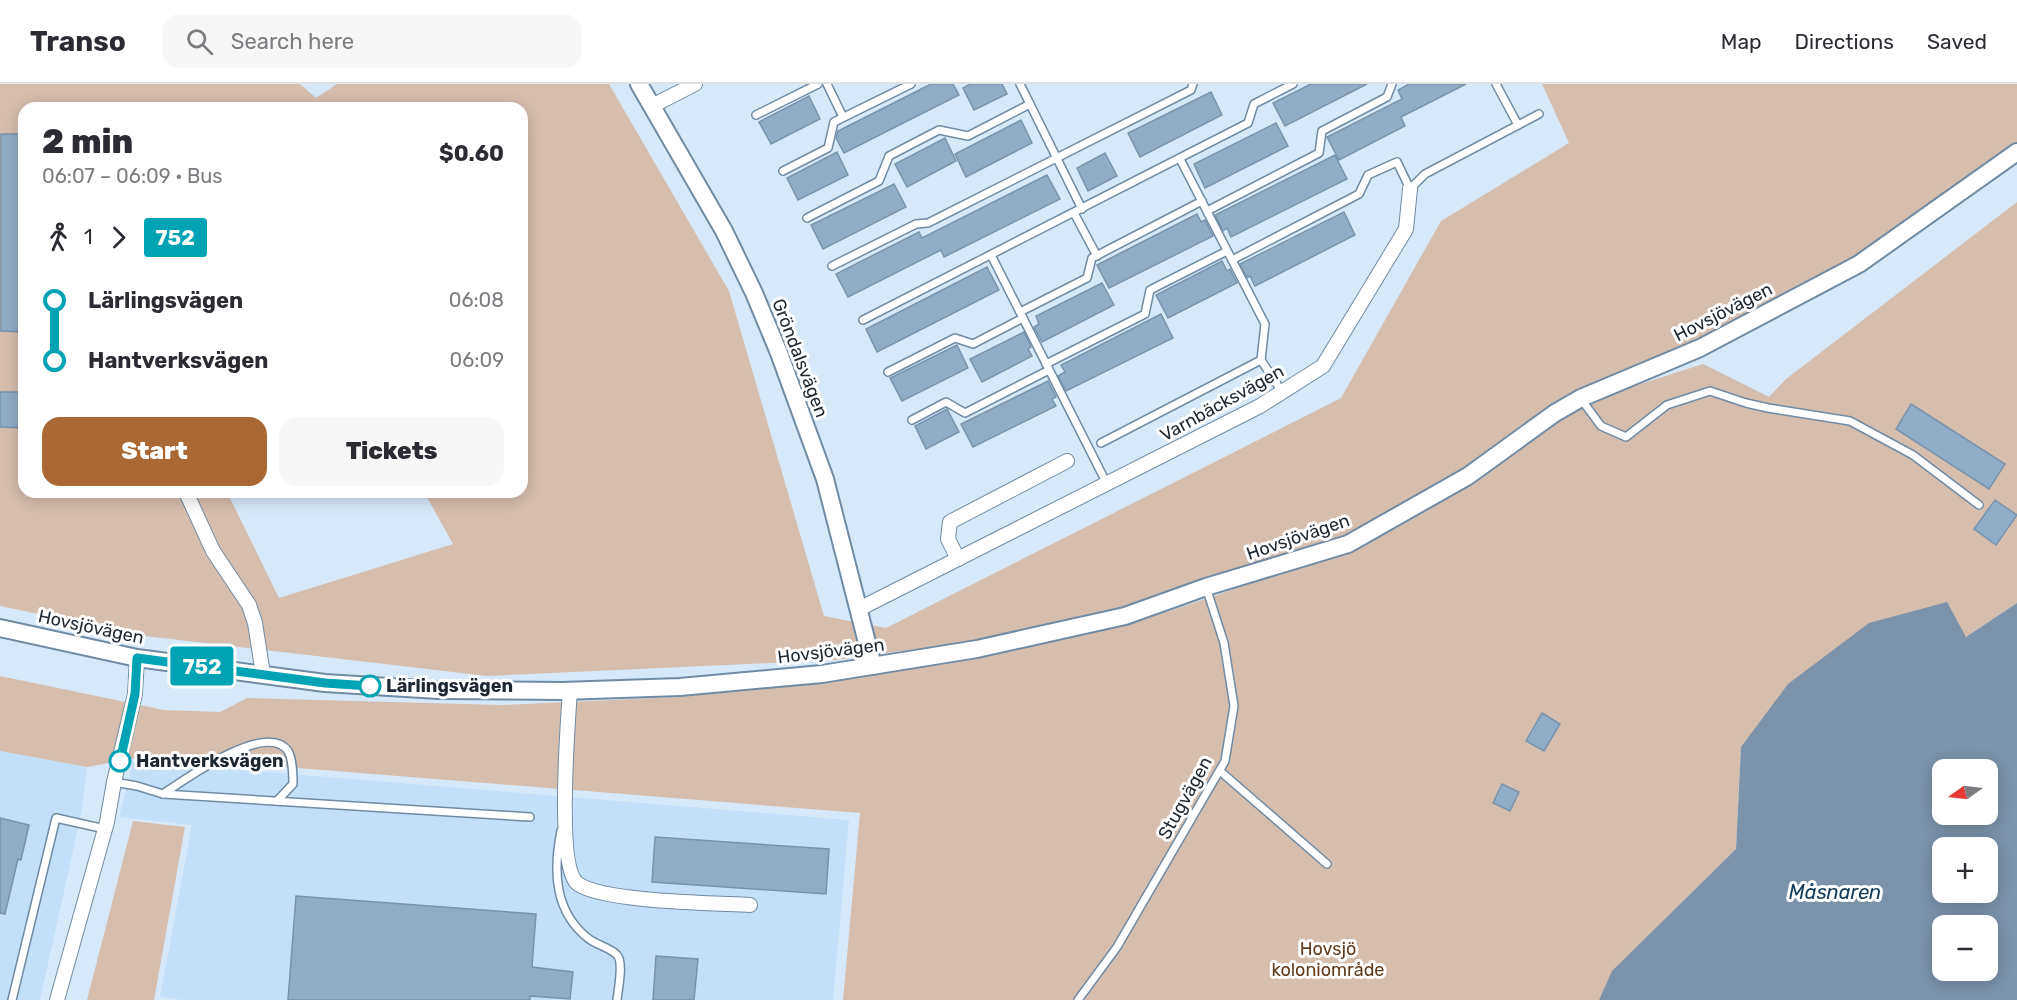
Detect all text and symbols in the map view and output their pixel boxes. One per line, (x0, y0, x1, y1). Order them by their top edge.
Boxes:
search box (162, 14, 582, 68)
text: Transo (30, 25, 126, 58)
icon: search (183, 25, 216, 58)
text: Search here (231, 28, 354, 55)
text: Map (1721, 29, 1762, 54)
text: Directions (1795, 29, 1894, 54)
text: Saved (1927, 29, 1987, 54)
text: 2 min (42, 122, 133, 161)
text: $0.60 (439, 140, 504, 167)
text: 06:07 – 06:09 · Bus (42, 164, 223, 188)
icon: walk (42, 221, 75, 254)
icon: forward (102, 221, 135, 254)
text: 1 (84, 225, 93, 249)
text: 752 (156, 225, 195, 250)
street label: Hovsjövägen (1670, 278, 1776, 346)
text: Lärlingsvägen (88, 287, 243, 314)
text: 06:08 (449, 288, 504, 312)
street label: Gröndalsvägen (767, 296, 833, 420)
text: Hantverksvägen (88, 347, 268, 374)
text: 06:09 (450, 348, 504, 372)
street label: Varnbäcksvägen (1156, 360, 1288, 446)
button: Start (42, 417, 267, 486)
button: Tickets (279, 417, 504, 486)
street label: Hovsjövägen (1244, 509, 1352, 565)
street label: Hovsjövägen (36, 605, 146, 649)
street label: Hovsjövägen (776, 634, 886, 668)
line badge: 752 (168, 646, 236, 686)
text: 752 (182, 654, 222, 679)
marker: Lärlingsvägen (359, 675, 381, 697)
place label: Lärlingsvägen (386, 675, 513, 697)
marker: Hantverksvägen (109, 750, 131, 772)
place label: Hantverksvägen (136, 750, 284, 772)
street label: Stugvägen (1153, 753, 1217, 843)
north arrow (1932, 759, 1998, 825)
map controls (1932, 759, 1998, 981)
button: + (1932, 837, 1998, 903)
water label: Måsnaren (1789, 880, 1881, 904)
button: − (1932, 915, 1998, 981)
park label: Hovsjö koloniområde (1272, 938, 1384, 981)

